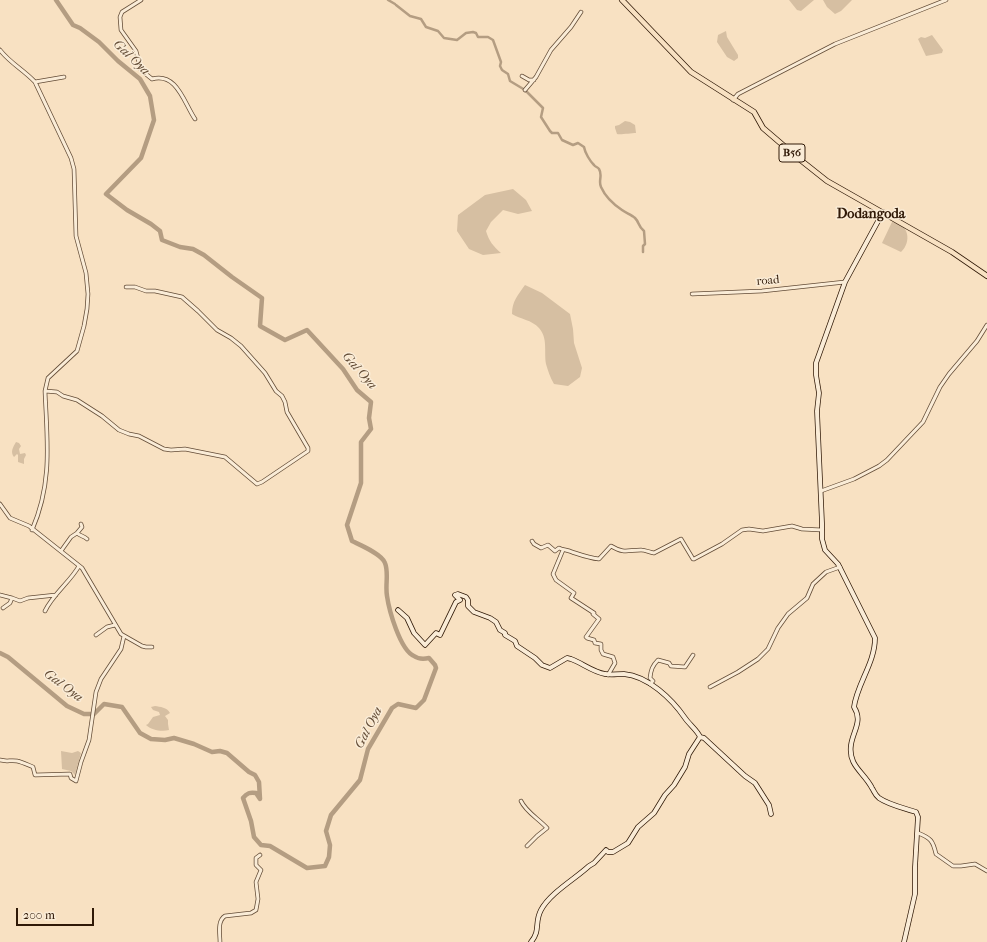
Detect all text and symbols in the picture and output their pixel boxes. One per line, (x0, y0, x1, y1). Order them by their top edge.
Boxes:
water label: Gal Oya (110, 37, 152, 79)
road number: B56 (779, 144, 805, 162)
district label: Dodangoda (837, 207, 905, 223)
street label: road (756, 273, 780, 289)
water label: Gal Oya (339, 349, 379, 393)
water label: Gal Oya (41, 666, 85, 706)
water label: Gal Oya (352, 705, 386, 751)
scale bar (18, 900, 96, 926)
text: 200 m (23, 908, 55, 922)

